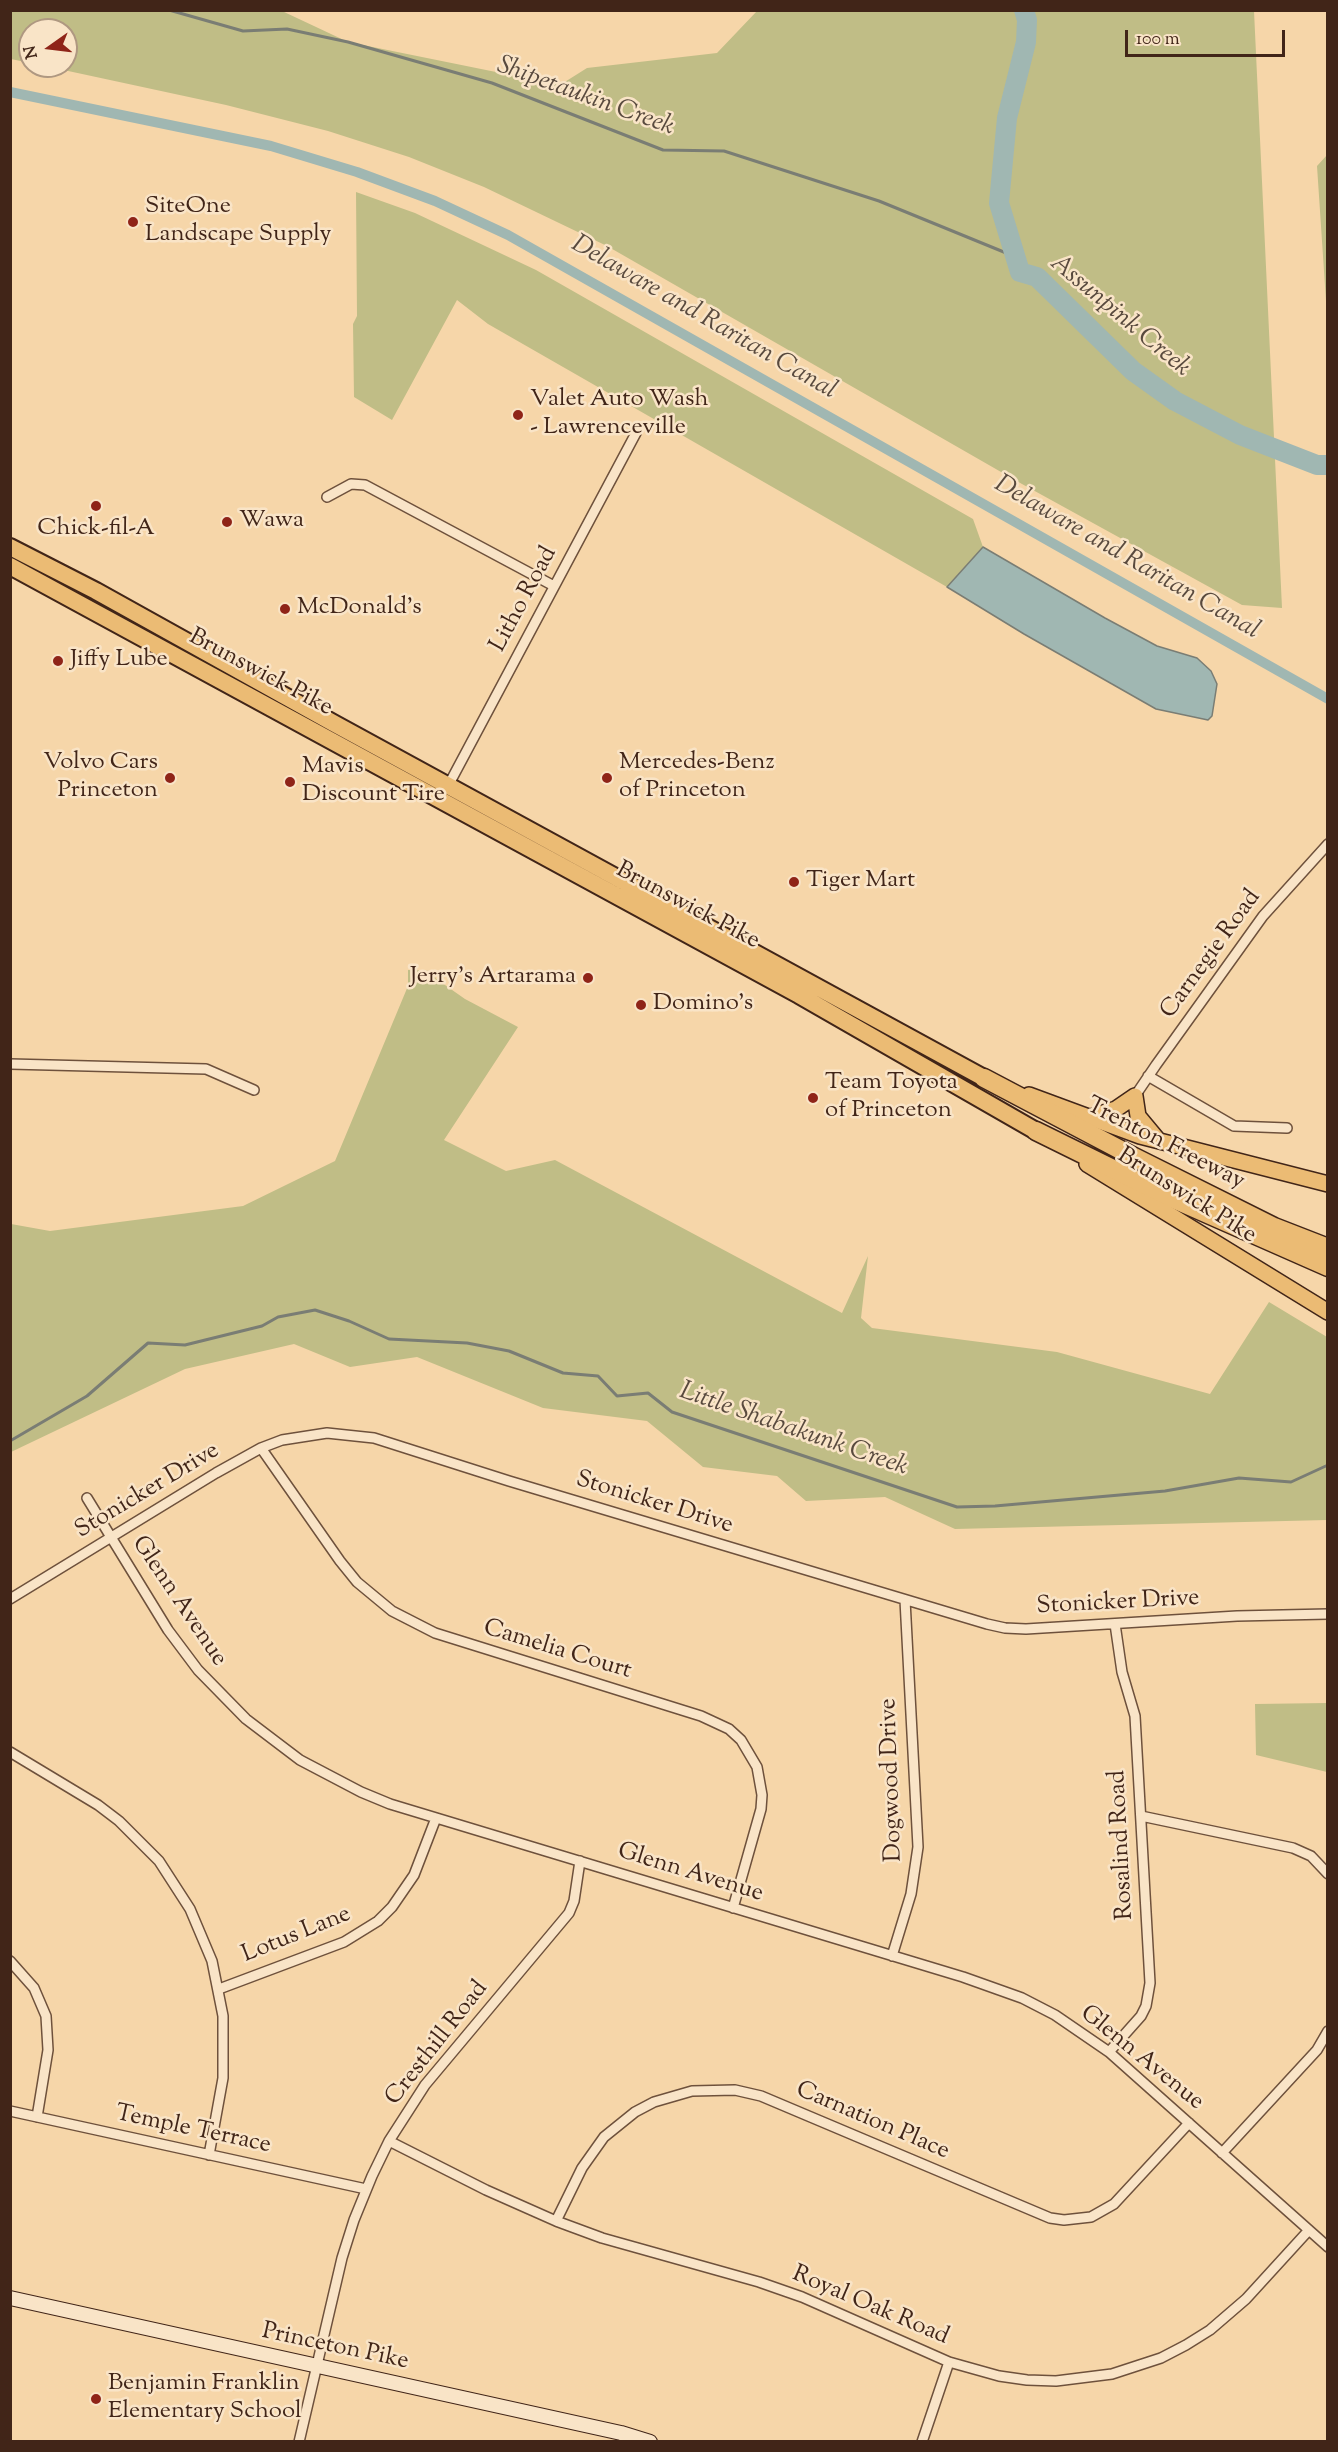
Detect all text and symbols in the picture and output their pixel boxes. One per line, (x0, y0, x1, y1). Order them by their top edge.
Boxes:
north arrow (18, 18, 78, 78)
scale bar (1128, 18, 1288, 56)
text: 100 m (1136, 27, 1180, 53)
text: N (19, 43, 45, 61)
water label: Shipetaukin Creek (492, 51, 678, 145)
place label: SiteOne Landscape Supply (145, 194, 332, 250)
marker: SiteOne Landscape Supply (126, 215, 140, 229)
water label: Delaware and Raritan Canal (565, 230, 841, 408)
water label: Assunpink Creek (1042, 249, 1196, 385)
place label: Valet Auto Wash - Lawrenceville (530, 387, 709, 443)
marker: Valet Auto Wash - Lawrenceville (511, 408, 525, 422)
water label: Delaware and Raritan Canal (988, 470, 1264, 648)
marker: Chick-fil-A (89, 499, 103, 513)
place label: Wawa (239, 508, 304, 536)
marker: Wawa (220, 515, 234, 529)
place label: Chick-fil-A (37, 516, 155, 544)
street label: Litho Road (485, 542, 565, 658)
place label: McDonald's (297, 595, 422, 623)
marker: McDonald's (278, 602, 292, 616)
street label: Brunswick Pike (183, 624, 337, 724)
place label: Jiffy Lube (70, 647, 168, 675)
marker: Jiffy Lube (51, 654, 65, 668)
place label: Volvo Cars Princeton (43, 750, 158, 806)
place label: Mercedes-Benz of Princeton (619, 750, 775, 806)
place label: Mavis Discount Tire (302, 754, 445, 810)
marker: Volvo Cars Princeton (163, 771, 177, 785)
marker: Mercedes-Benz of Princeton (600, 771, 614, 785)
marker: Mavis Discount Tire (283, 775, 297, 789)
street label: Brunswick Pike (610, 857, 764, 957)
place label: Tiger Mart (806, 868, 915, 896)
marker: Tiger Mart (787, 875, 801, 889)
street label: Carnegie Road (1156, 885, 1268, 1025)
place label: Jerry's Artarama (410, 964, 576, 992)
marker: Jerry's Artarama (581, 971, 595, 985)
place label: Domino's (653, 991, 753, 1019)
marker: Domino's (634, 998, 648, 1012)
place label: Team Toyota of Princeton (825, 1070, 958, 1126)
marker: Team Toyota of Princeton (806, 1091, 820, 1105)
street label: Trenton Freeway (1081, 1093, 1249, 1197)
street label: Brunswick Pike (1111, 1143, 1261, 1251)
water label: Little Shabakunk Creek (675, 1377, 911, 1485)
street label: Stonicker Drive (71, 1438, 225, 1546)
street label: Stonicker Drive (572, 1466, 736, 1542)
street label: Glenn Avenue (124, 1531, 232, 1673)
street label: Stonicker Drive (1036, 1585, 1200, 1623)
street label: Camelia Court (480, 1615, 634, 1687)
street label: Dogwood Drive (876, 1698, 910, 1862)
street label: Rosalind Road (1105, 1769, 1141, 1921)
street label: Glenn Avenue (614, 1838, 766, 1910)
street label: Lotus Lane (238, 1901, 356, 1971)
street label: Cresthill Road (380, 1976, 496, 2112)
street label: Glenn Avenue (1073, 2000, 1209, 2118)
street label: Carnation Place (791, 2077, 953, 2167)
street label: Temple Terrace (113, 2100, 273, 2162)
street label: Royal Oak Road (787, 2261, 953, 2353)
street label: Princeton Pike (259, 2318, 411, 2378)
place label: Benjamin Franklin Elementary School (108, 2371, 302, 2427)
marker: Benjamin Franklin Elementary School (89, 2392, 103, 2406)

